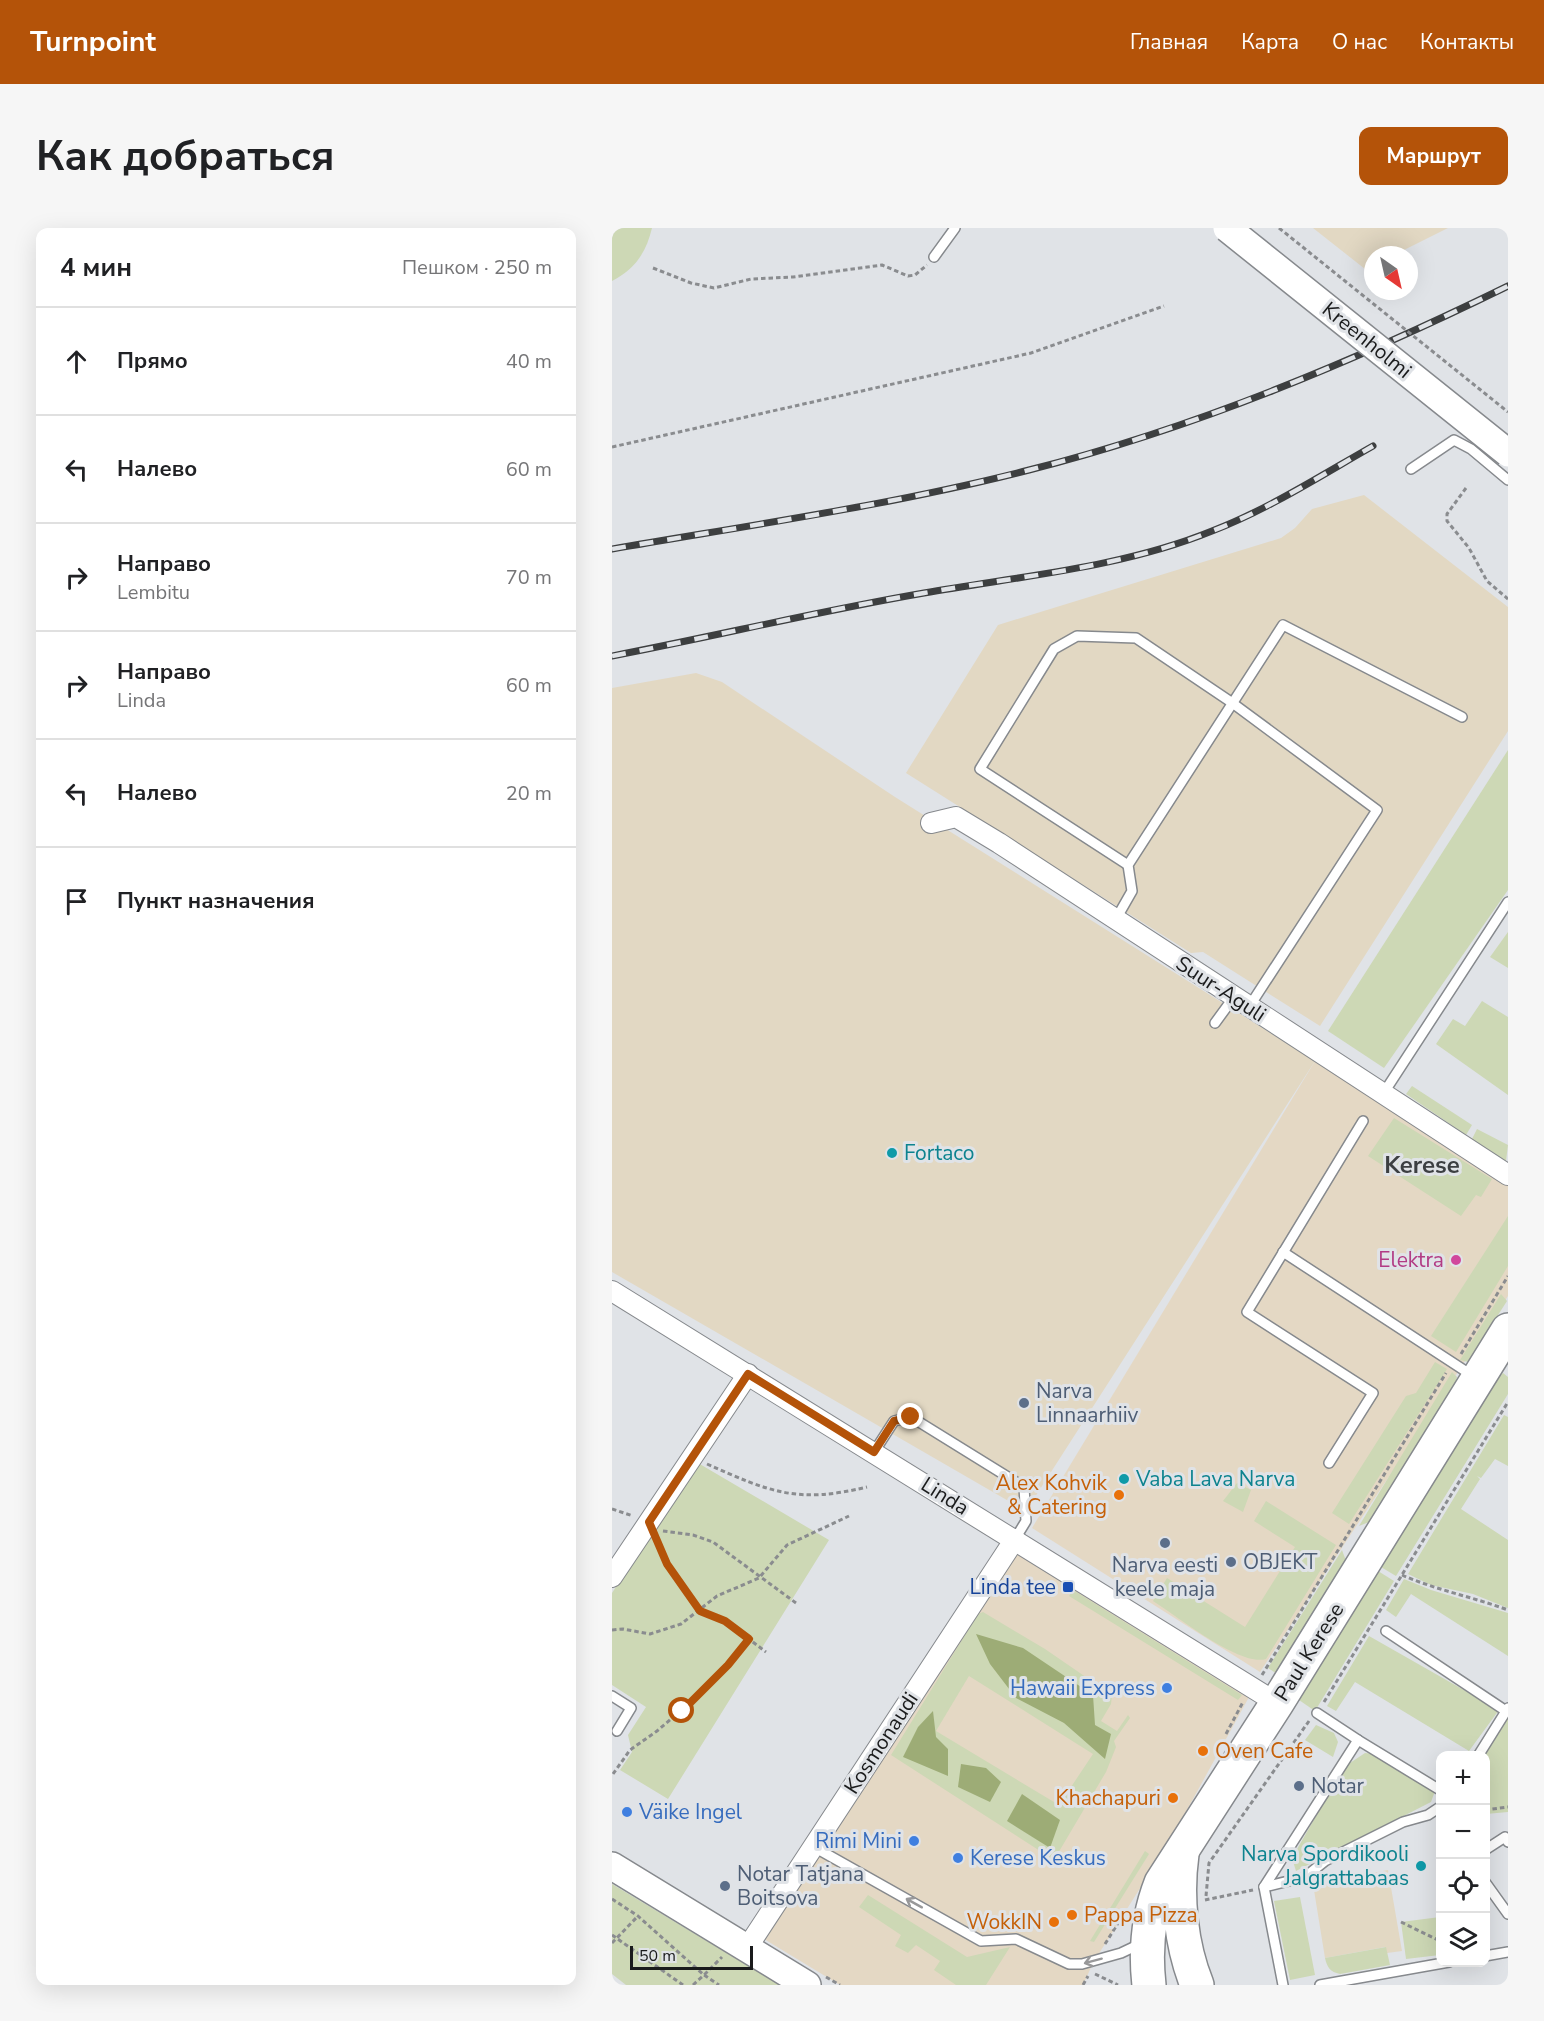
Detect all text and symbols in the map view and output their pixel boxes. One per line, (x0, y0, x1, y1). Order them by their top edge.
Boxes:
text: Turnpoint (30, 23, 156, 61)
text: Главная (1130, 28, 1208, 56)
text: Карта (1241, 28, 1299, 56)
text: О нас (1332, 28, 1387, 56)
text: Контакты (1420, 28, 1514, 56)
button: Маршрут (1359, 127, 1508, 185)
text: Как добраться (36, 128, 335, 185)
north arrow (1364, 246, 1418, 300)
text: 4 мин (60, 250, 132, 285)
text: Пешком · 250 m (402, 254, 552, 281)
street label: Kreenholmi (1316, 295, 1418, 385)
icon: ahead (60, 345, 93, 378)
text: Прямо (117, 346, 188, 376)
text: 40 m (506, 348, 552, 375)
icon: left (60, 453, 93, 486)
text: Налево (117, 454, 197, 484)
text: 60 m (506, 456, 552, 483)
text: Направо (117, 549, 211, 579)
icon: right (60, 561, 93, 594)
text: 70 m (506, 564, 552, 591)
text: Lembitu (117, 579, 190, 606)
text: Направо (117, 657, 211, 687)
icon: right (60, 669, 93, 702)
text: 60 m (506, 672, 552, 699)
text: Linda (117, 687, 166, 714)
icon: left (60, 777, 93, 810)
text: Налево (117, 778, 197, 808)
text: 20 m (506, 780, 552, 807)
icon: arrive (60, 885, 93, 918)
text: Пункт назначения (117, 886, 315, 916)
street label: Suur-Aguli (1170, 949, 1272, 1029)
place label: Fortaco (904, 1139, 975, 1167)
marker: Fortaco (885, 1146, 899, 1160)
district label: Kerese (1384, 1149, 1460, 1181)
place label: Elektra (1378, 1246, 1444, 1274)
marker: Elektra (1449, 1253, 1463, 1267)
place label: Narva Linnaarhiiv (1036, 1377, 1139, 1429)
marker: Narva Linnaarhiiv (1017, 1396, 1031, 1410)
route end (897, 1403, 923, 1429)
place label: Vaba Lava Narva (1135, 1465, 1295, 1493)
place label: Alex Kohvik & Catering (996, 1469, 1107, 1521)
street label: Linda (916, 1470, 974, 1522)
marker: Vaba Lava Narva (1117, 1472, 1131, 1486)
marker: Alex Kohvik & Catering (1112, 1488, 1126, 1502)
marker: Narva eesti keele maja (1158, 1536, 1172, 1550)
place label: OBJEKT (1243, 1548, 1318, 1576)
place label: Narva eesti keele maja (1112, 1551, 1218, 1603)
marker: OBJEKT (1224, 1555, 1238, 1569)
place label: Linda tee (969, 1573, 1056, 1601)
marker: Linda tee (1061, 1580, 1075, 1594)
street label: Paul Kerese (1268, 1597, 1350, 1707)
place label: Hawaii Express (1010, 1674, 1155, 1702)
marker: Hawaii Express (1160, 1681, 1174, 1695)
street label: Kosmonaudi (838, 1687, 924, 1799)
route start (668, 1697, 694, 1723)
place label: Oven Cafe (1215, 1737, 1313, 1765)
marker: Oven Cafe (1196, 1744, 1210, 1758)
map controls (1436, 1751, 1490, 1967)
button: + (1436, 1751, 1490, 1805)
place label: Notar (1311, 1772, 1365, 1800)
marker: Notar (1292, 1779, 1306, 1793)
place label: Khachapuri (1056, 1784, 1161, 1812)
marker: Khachapuri (1166, 1791, 1180, 1805)
place label: Väike Ingel (638, 1798, 743, 1826)
marker: Väike Ingel (620, 1805, 634, 1819)
button: − (1436, 1805, 1490, 1859)
place label: Rimi Mini (815, 1827, 902, 1855)
marker: Rimi Mini (907, 1834, 921, 1848)
place label: Narva Spordikooli Jalgrattabaas (1241, 1840, 1409, 1892)
place label: Kerese Keskus (970, 1844, 1106, 1872)
marker: Kerese Keskus (951, 1851, 965, 1865)
marker: Narva Spordikooli Jalgrattabaas (1414, 1859, 1428, 1873)
button: locate (1436, 1859, 1490, 1913)
place label: Notar Tatjana Boitsova (737, 1860, 864, 1912)
marker: Notar Tatjana Boitsova (718, 1879, 732, 1893)
one-way arrow (906, 1897, 923, 1909)
place label: Pappa Pizza (1084, 1901, 1198, 1929)
place label: WokkIN (967, 1908, 1042, 1936)
marker: Pappa Pizza (1065, 1908, 1079, 1922)
button: layers (1436, 1913, 1490, 1967)
marker: WokkIN (1047, 1915, 1061, 1929)
scale bar (630, 1943, 753, 1970)
text: 50 m (639, 1945, 676, 1967)
one-way arrow (1084, 1956, 1103, 1967)

